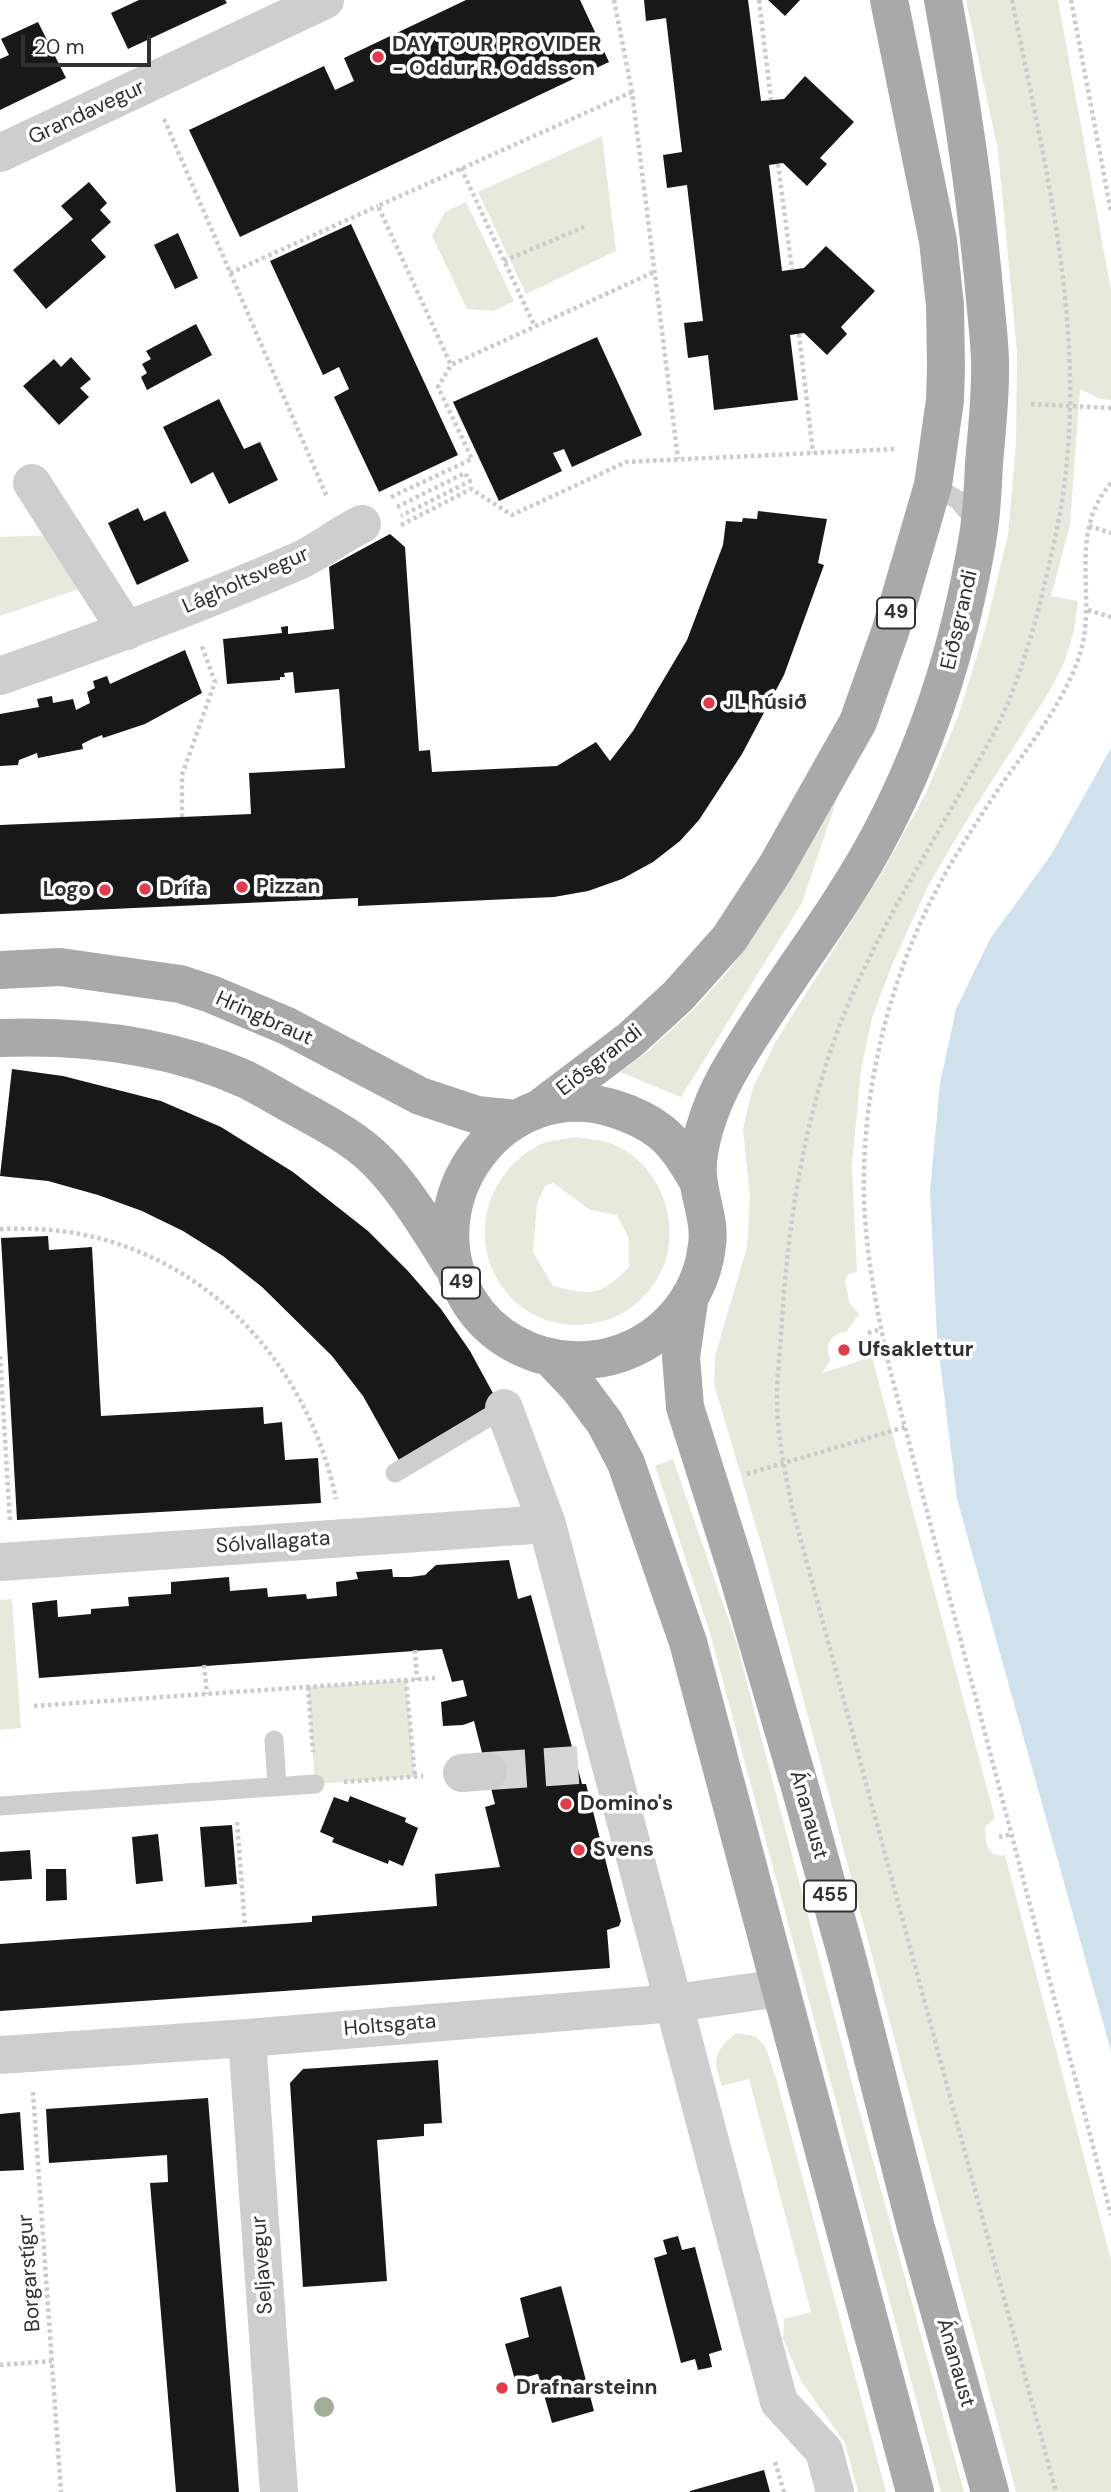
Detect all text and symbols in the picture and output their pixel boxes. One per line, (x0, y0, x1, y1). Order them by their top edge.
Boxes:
scale bar (24, 21, 154, 65)
place label: DAY TOUR PROVIDER - Oddur R. Oddsson (392, 32, 601, 82)
text: 20 m (34, 33, 85, 61)
marker: DAY TOUR PROVIDER - Oddur R. Oddsson (370, 49, 386, 65)
street label: Grandavegur (25, 75, 149, 151)
street label: Lágholtsvegur (179, 542, 313, 620)
street label: Eiðsgrandi (936, 568, 984, 672)
road number: 49 (877, 598, 915, 628)
place label: JL húsið (723, 690, 807, 716)
marker: JL húsið (701, 695, 717, 711)
place label: Pizzan (256, 874, 320, 900)
place label: Drífa (159, 876, 208, 902)
place label: Logo (43, 877, 91, 903)
marker: Pizzan (234, 879, 250, 895)
marker: Drífa (137, 881, 153, 897)
marker: Logo (97, 882, 113, 898)
street label: Hringbraut (212, 986, 316, 1052)
street label: Eiðsgrandi (552, 1020, 648, 1102)
road number: 49 (442, 1268, 480, 1298)
place label: Ufsaklettur (858, 1337, 973, 1363)
marker: Ufsaklettur (836, 1342, 852, 1358)
street label: Sólvallagata (215, 1526, 331, 1560)
street label: Ánanaust (783, 1768, 833, 1862)
place label: Domino's (580, 1791, 673, 1817)
marker: Domino's (558, 1796, 574, 1812)
place label: Svens (593, 1837, 654, 1863)
marker: Svens (571, 1842, 587, 1858)
road number: 455 (804, 1880, 856, 1912)
street label: Holtsgata (343, 2009, 437, 2043)
street label: Borgarstígur (13, 2213, 47, 2333)
street label: Seljavegur (247, 2215, 279, 2315)
street label: Ánanaust (930, 2316, 980, 2410)
place label: Drafnarsteinn (516, 2375, 657, 2401)
marker: Drafnarsteinn (494, 2380, 510, 2396)

